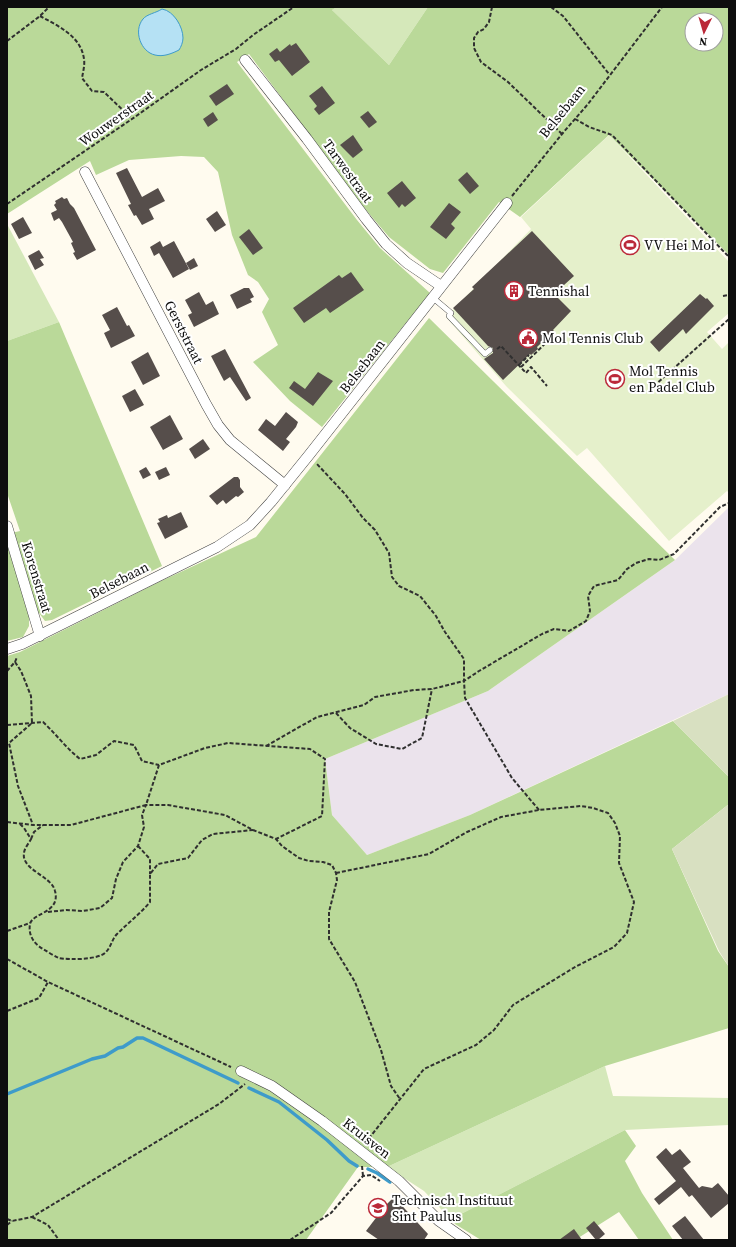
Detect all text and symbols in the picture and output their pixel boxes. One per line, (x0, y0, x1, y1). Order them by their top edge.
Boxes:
north arrow (684, 12, 724, 52)
text: N (699, 34, 708, 49)
street label: Belsebaan (534, 80, 590, 142)
street label: Wouwerstraat (75, 85, 158, 151)
street label: Tarwestraat (318, 135, 378, 207)
sports icon: VV Hei Mol (619, 234, 641, 256)
place label: VV Hei Mol (644, 235, 715, 255)
building icon: Tennishal (503, 280, 525, 302)
place label: Tennishal (528, 281, 589, 301)
street label: Gerststraat (160, 297, 209, 367)
public building icon: Mol Tennis Club (517, 327, 539, 349)
place label: Mol Tennis Club (542, 328, 643, 348)
street label: Belsebaan (334, 334, 390, 397)
place label: Mol Tennis en Padel Club (629, 361, 715, 397)
sports icon: Mol Tennis en Padel Club (604, 368, 626, 390)
street label: Korenstraat (17, 539, 57, 615)
street label: Belsebaan (86, 556, 152, 603)
street label: Kruisven (339, 1113, 396, 1163)
place label: Technisch Instituut Sint Paulus (392, 1190, 513, 1226)
school or university icon: Technisch Instituut Sint Paulus (367, 1197, 389, 1219)

